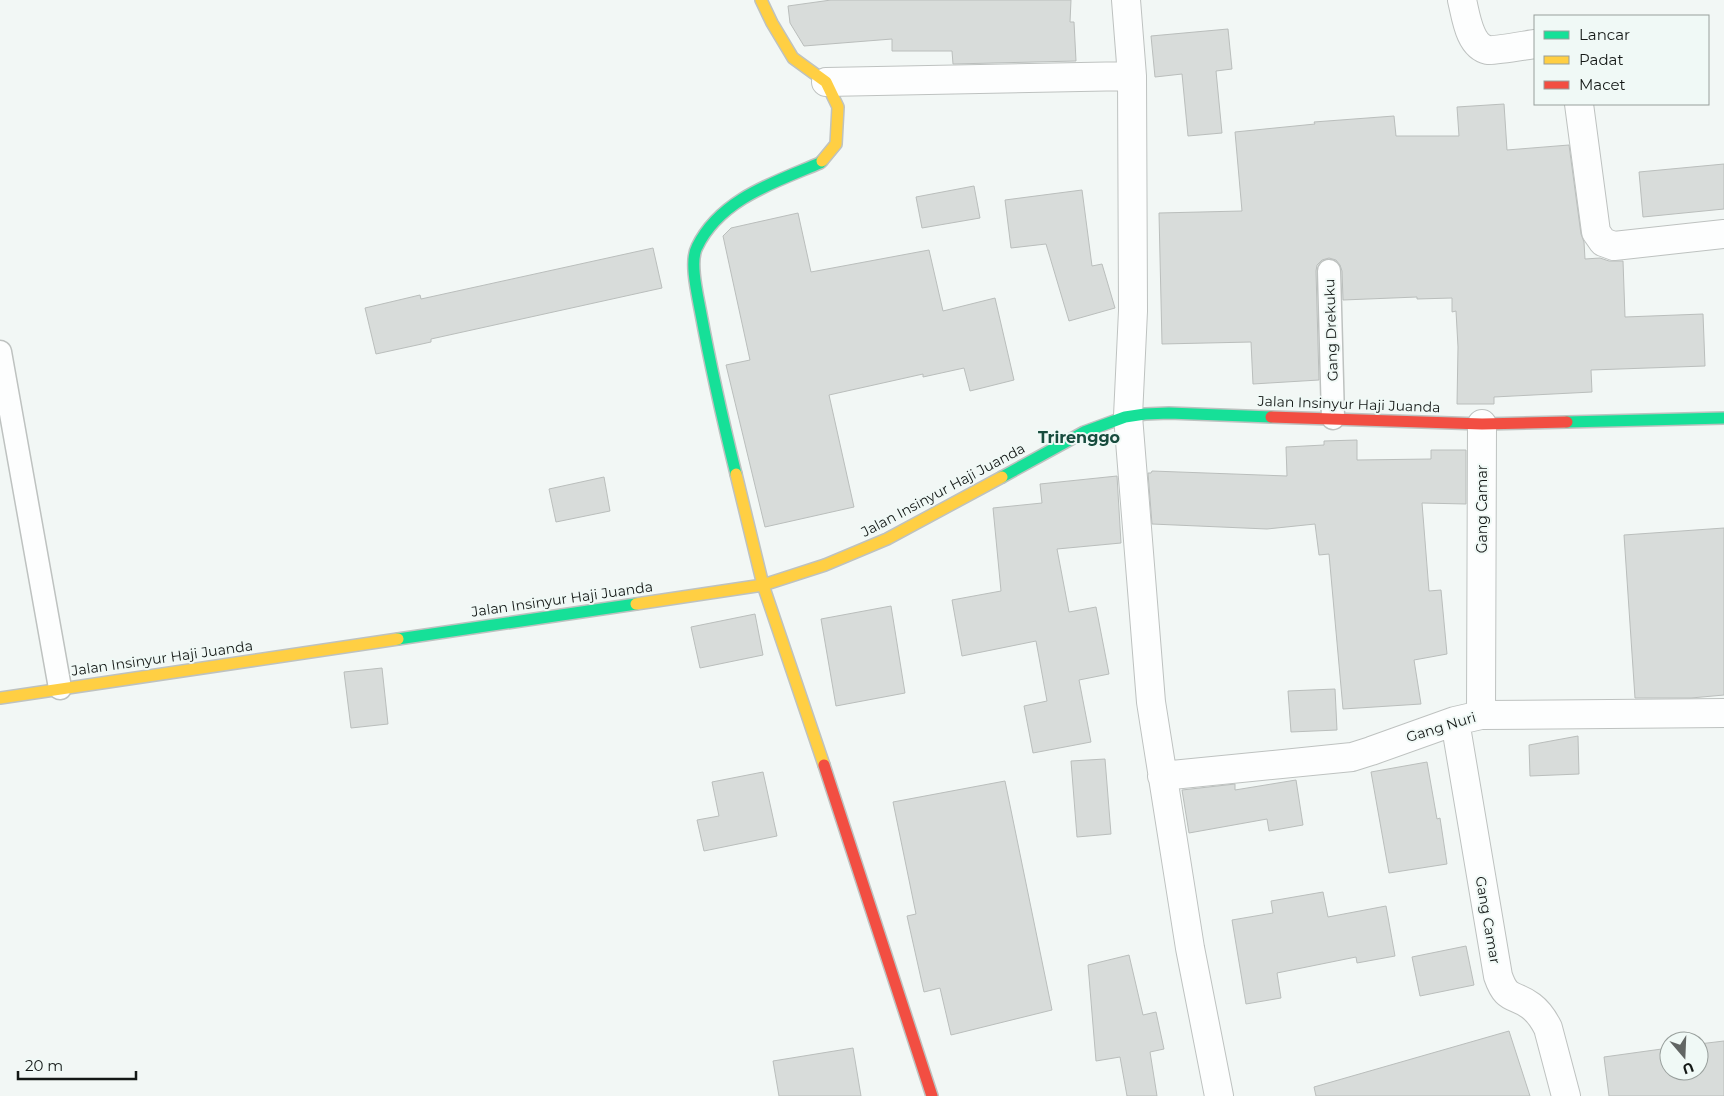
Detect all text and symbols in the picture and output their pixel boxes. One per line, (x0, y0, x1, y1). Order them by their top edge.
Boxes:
legend (1534, 15, 1709, 105)
text: Lancar (1579, 25, 1630, 44)
text: Padat (1579, 50, 1624, 69)
text: Macet (1579, 75, 1626, 94)
street label: Gang Drekuku (1320, 278, 1342, 382)
street label: Jalan Insinyur Haji Juanda (1256, 392, 1441, 416)
district label: Trirenggo (1038, 428, 1120, 447)
street label: Jalan Insinyur Haji Juanda (857, 439, 1028, 541)
street label: Gang Camar (1473, 464, 1491, 553)
street label: Jalan Insinyur Haji Juanda (469, 577, 654, 621)
street label: Jalan Insinyur Haji Juanda (69, 636, 254, 680)
street label: Gang Nuri (1404, 708, 1478, 746)
street label: Gang Camar (1471, 875, 1505, 966)
north arrow (1659, 1031, 1709, 1081)
scale bar (18, 1048, 135, 1080)
text: 20 m (25, 1056, 63, 1075)
text: U (1680, 1058, 1696, 1079)

